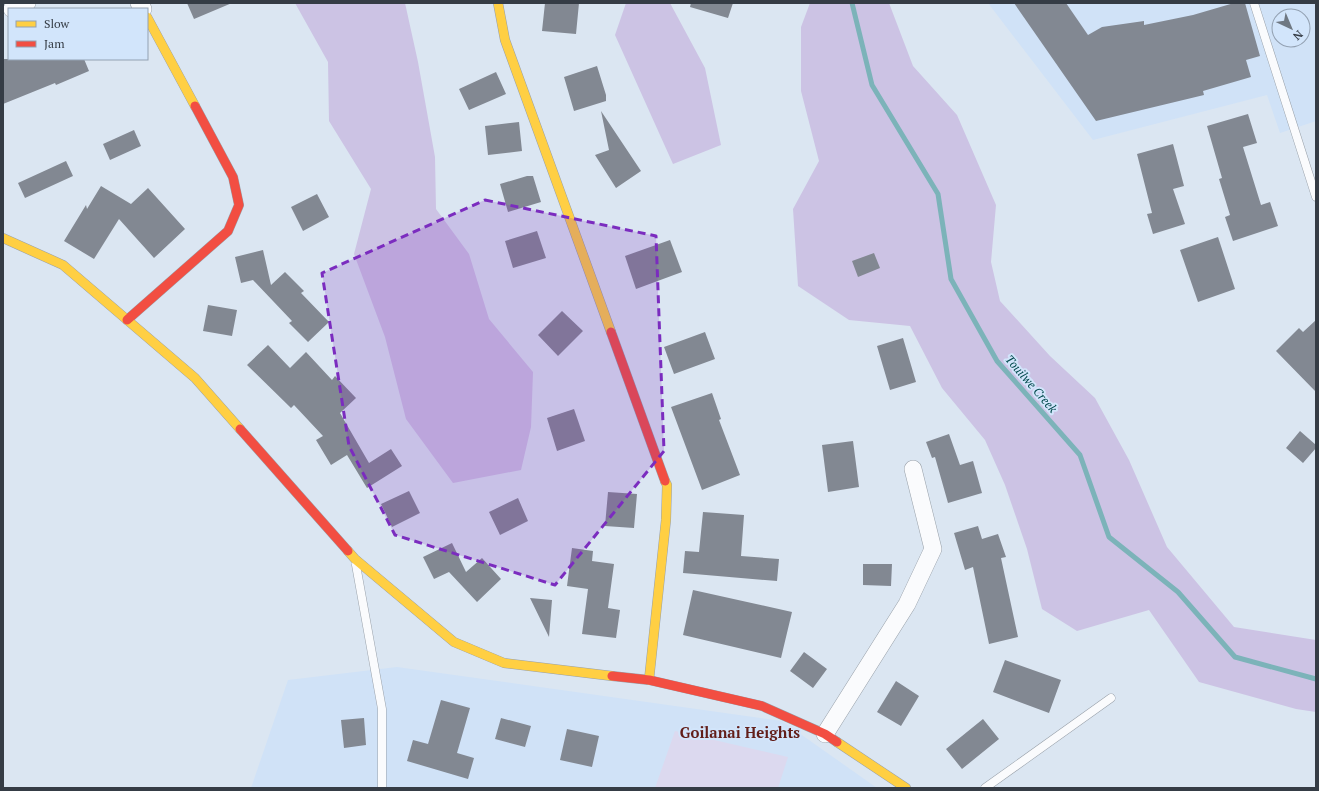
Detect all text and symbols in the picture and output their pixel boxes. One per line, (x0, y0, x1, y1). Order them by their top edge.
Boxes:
legend (8, 8, 148, 60)
north arrow (1271, 8, 1311, 48)
text: Slow (44, 16, 70, 31)
text: N (1290, 27, 1306, 44)
text: Jam (44, 36, 65, 51)
water label: Touilwe Creek (1002, 352, 1061, 416)
district label: Goilanai Heights (680, 722, 800, 742)

